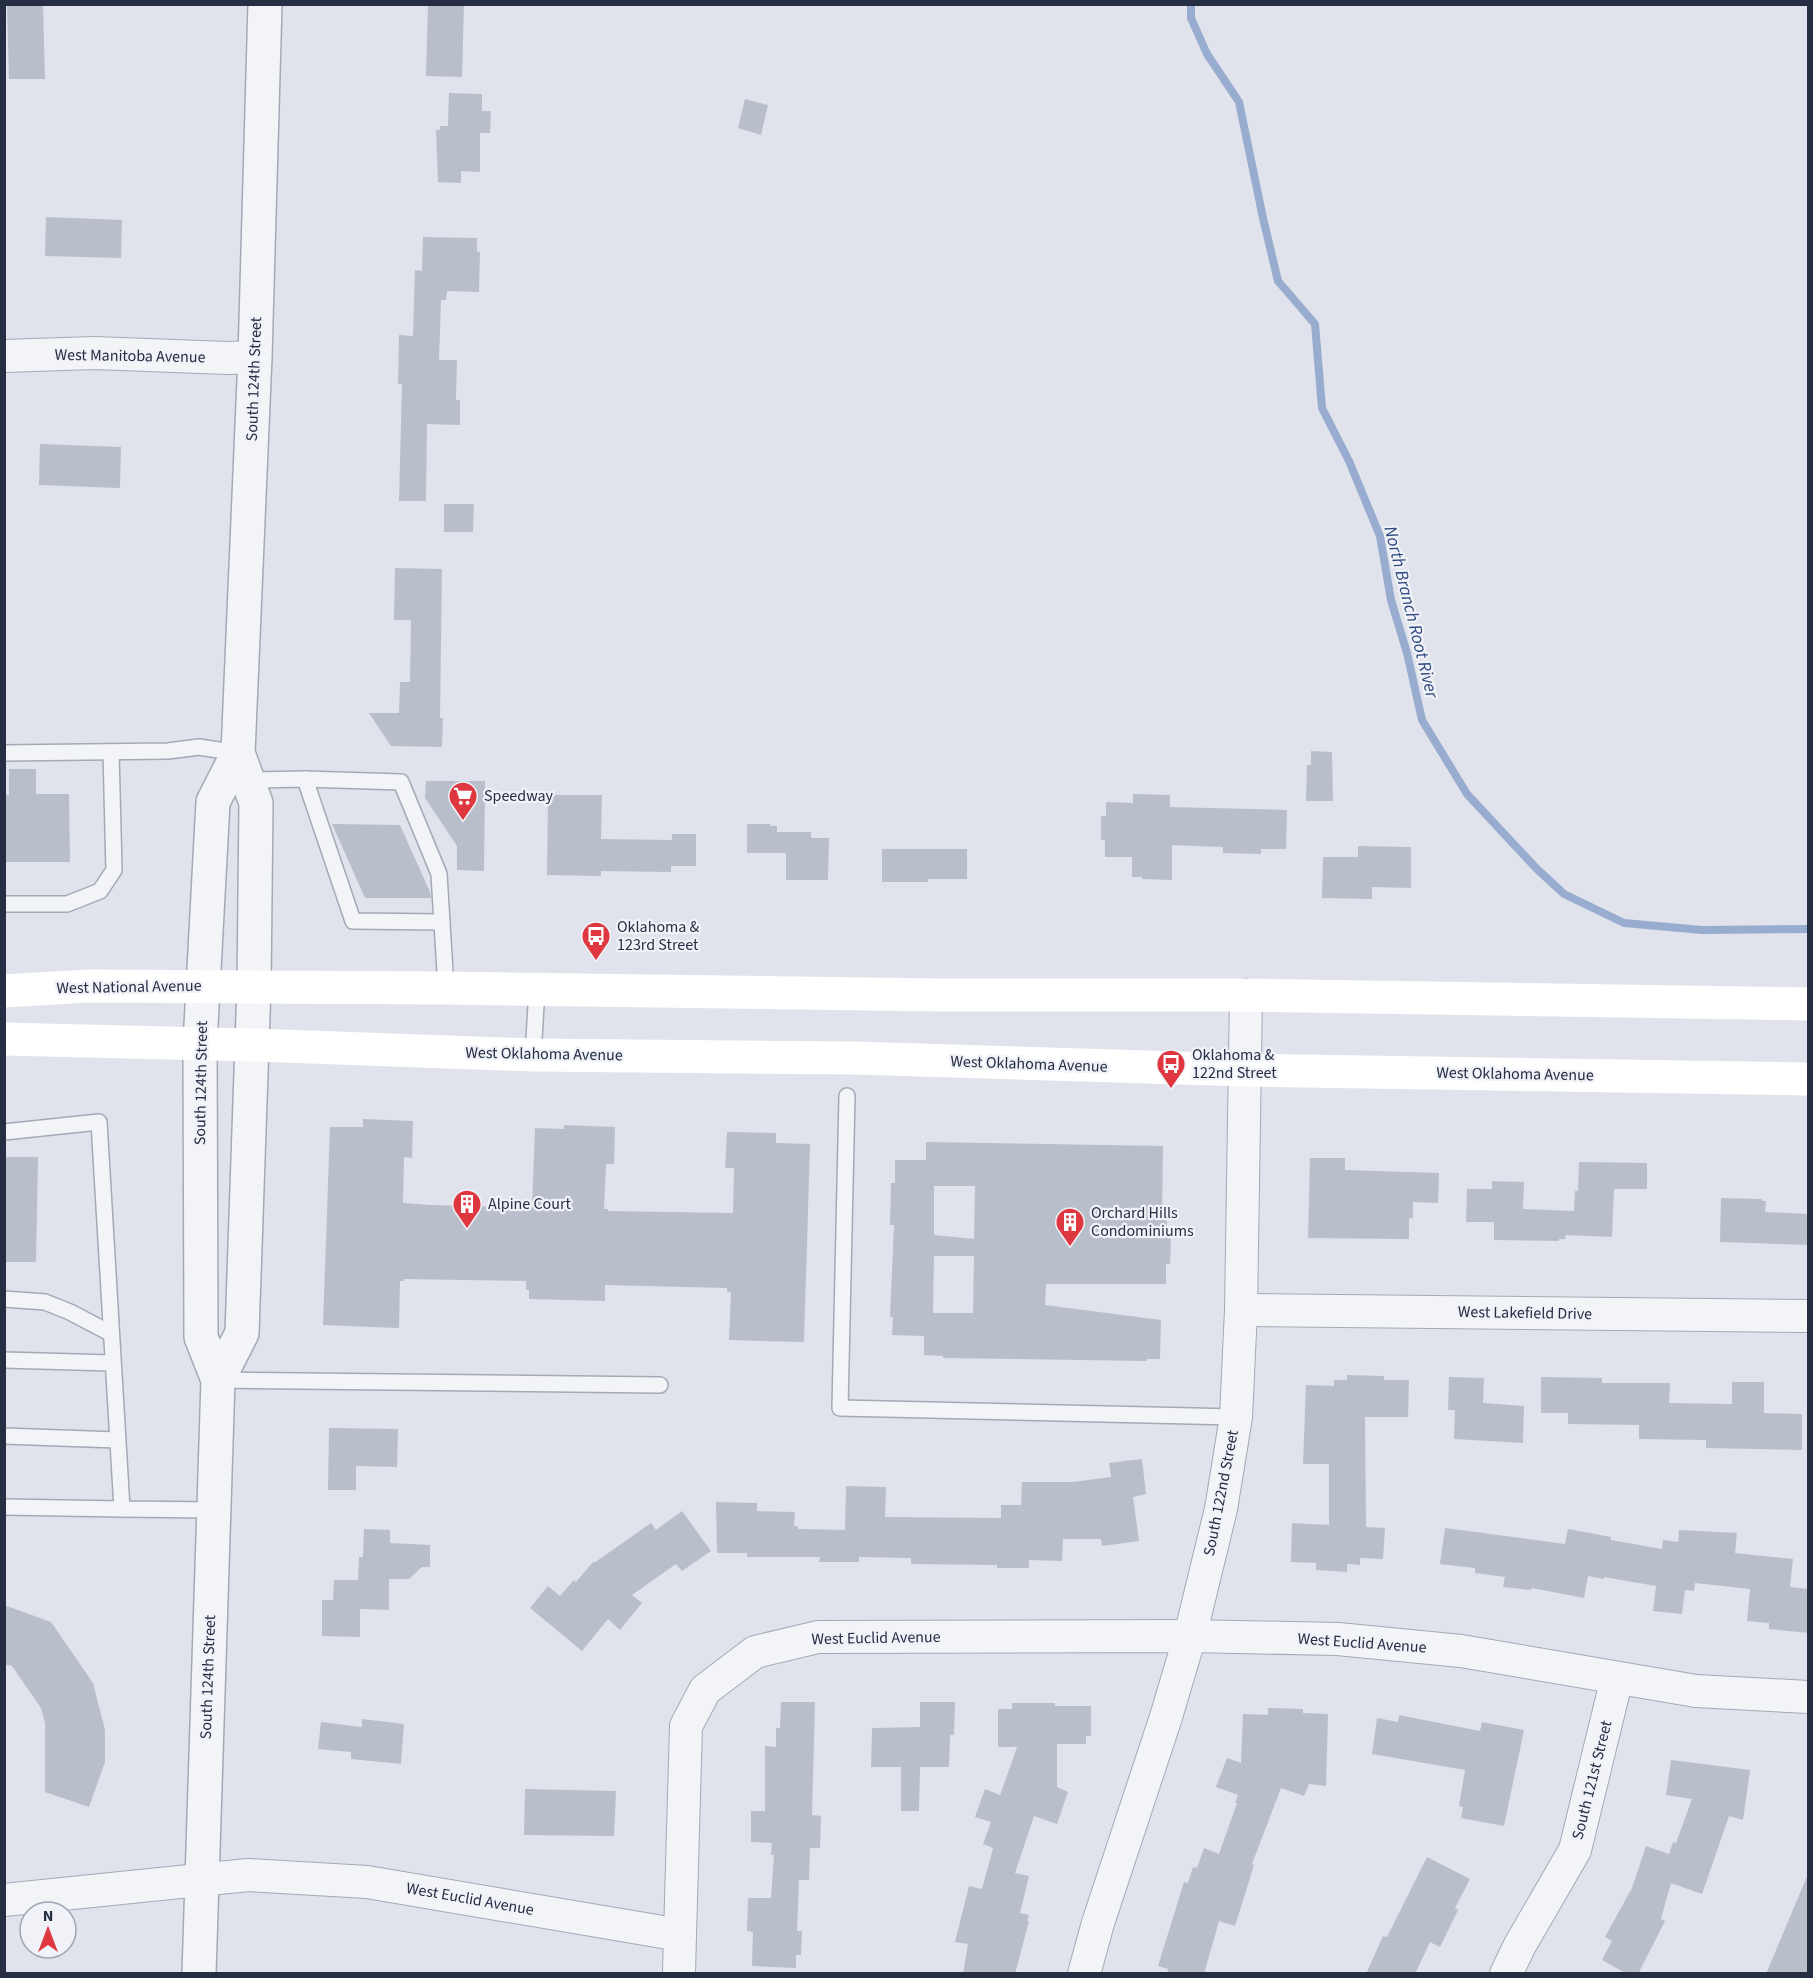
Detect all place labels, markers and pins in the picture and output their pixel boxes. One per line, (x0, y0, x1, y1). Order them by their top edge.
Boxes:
supermarket icon: Speedway (447, 780, 479, 822)
place label: Speedway (484, 785, 554, 807)
place label: Oklahoma & 123rd Street (617, 916, 700, 956)
bus stop icon: Oklahoma & 123rd Street (580, 920, 612, 962)
place label: Oklahoma & 122nd Street (1192, 1044, 1277, 1084)
bus stop icon: Oklahoma & 122nd Street (1155, 1048, 1187, 1090)
building icon: Alpine Court (451, 1188, 483, 1230)
place label: Alpine Court (488, 1193, 572, 1215)
place label: Orchard Hills Condominiums (1091, 1202, 1194, 1242)
building icon: Orchard Hills Condominiums (1054, 1206, 1086, 1248)

